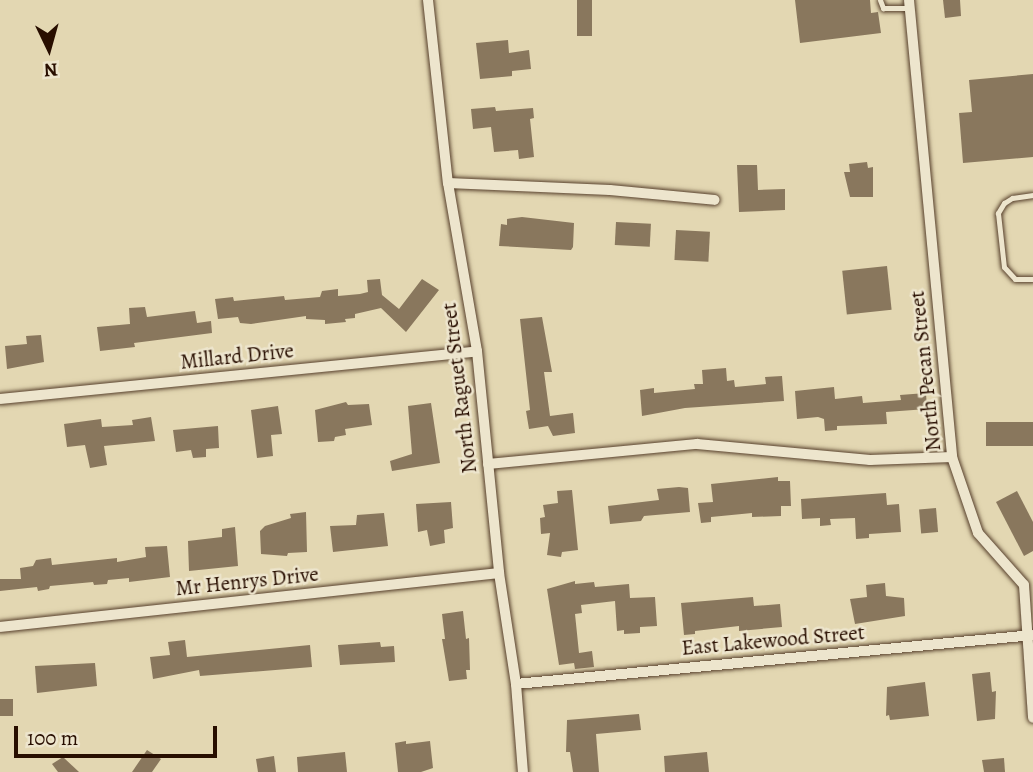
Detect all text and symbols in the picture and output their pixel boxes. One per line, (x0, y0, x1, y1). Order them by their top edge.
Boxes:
north arrow (14, 14, 84, 84)
text: N (43, 56, 59, 83)
street label: North Pecan Street (904, 289, 946, 453)
street label: North Raguet Street (436, 301, 482, 475)
street label: Millard Drive (179, 338, 295, 374)
street label: Mr Henrys Drive (174, 561, 320, 601)
street label: East Lakewood Street (680, 619, 866, 661)
scale bar (18, 712, 220, 756)
text: 100 m (27, 724, 78, 752)

